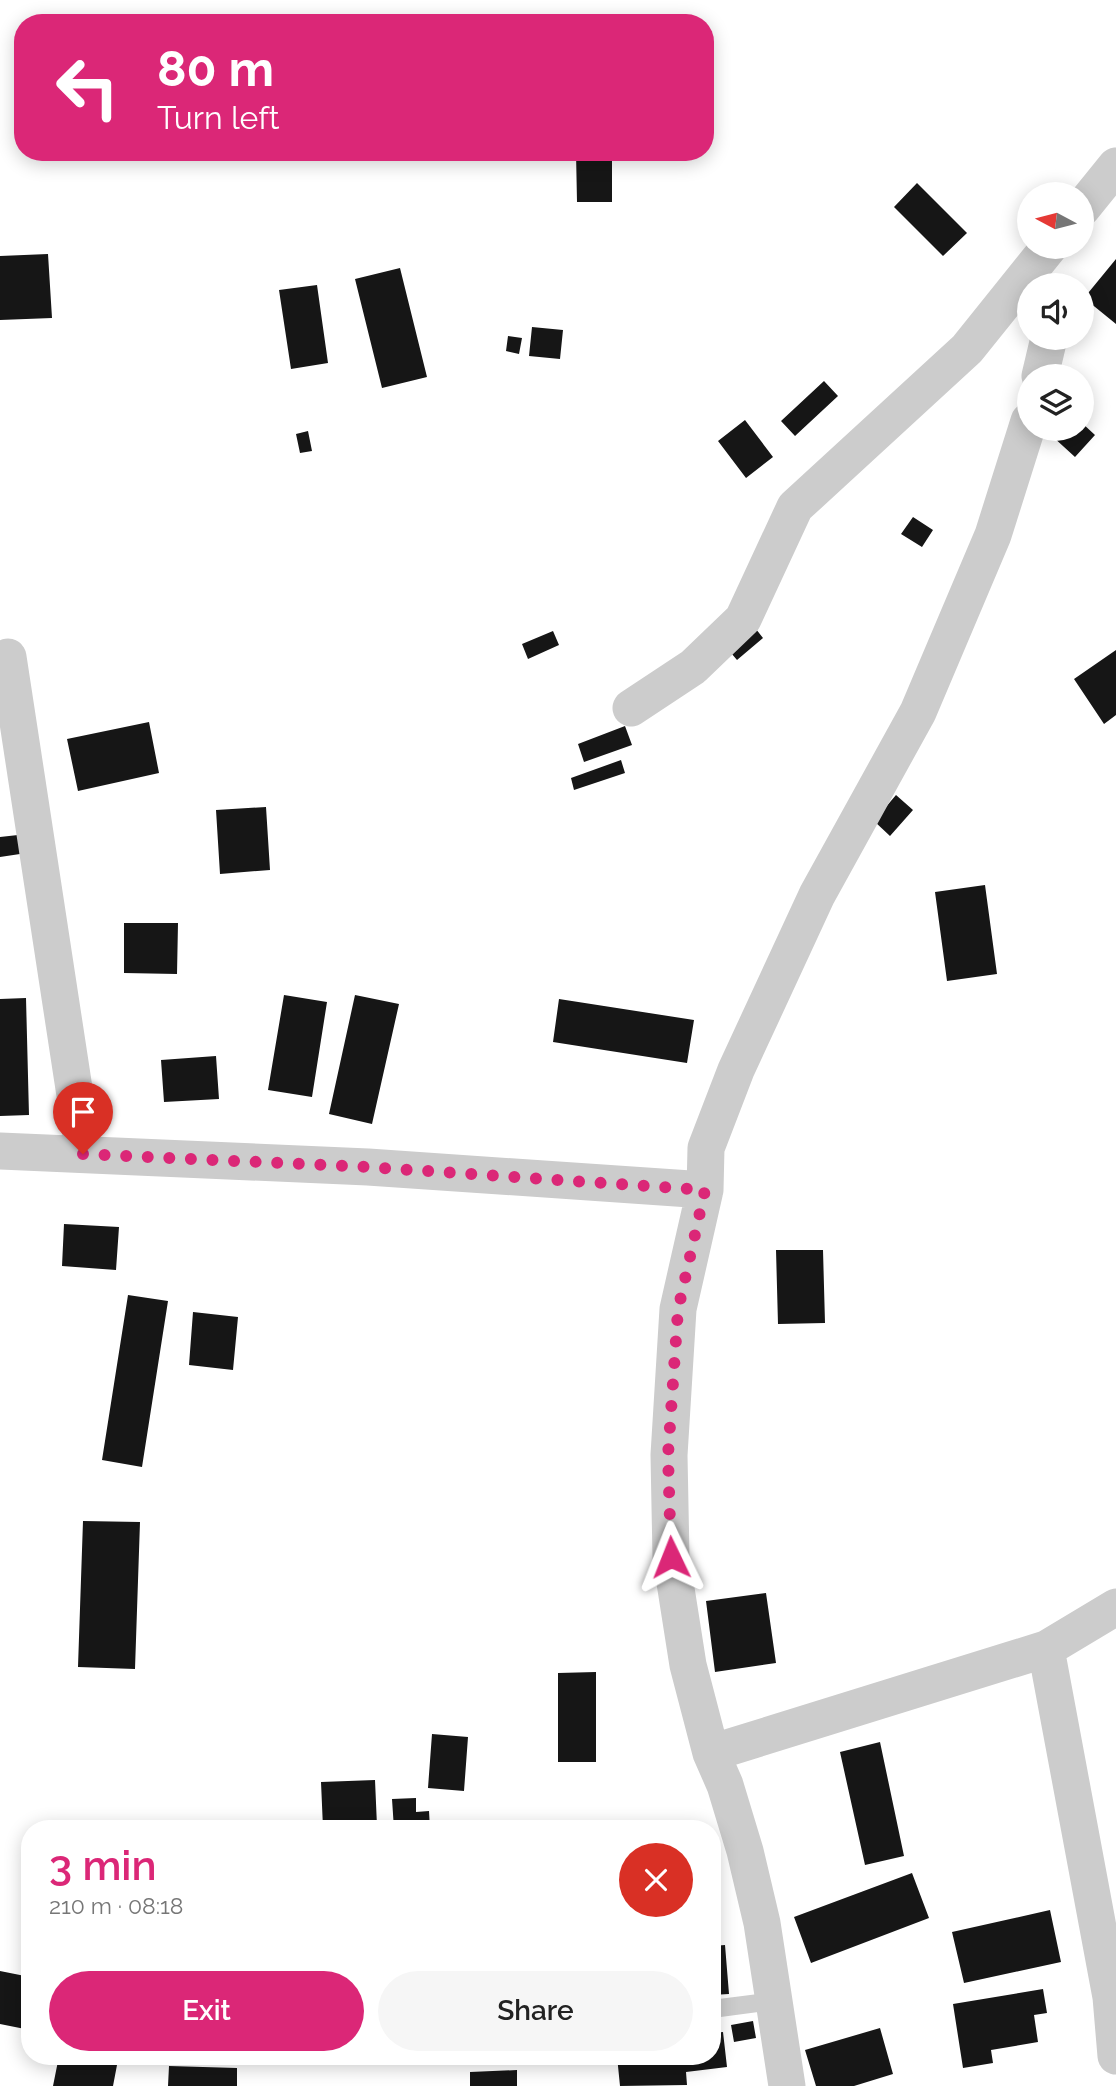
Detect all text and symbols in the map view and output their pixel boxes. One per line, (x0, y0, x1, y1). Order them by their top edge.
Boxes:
text: 80 m (157, 40, 274, 97)
icon: left (42, 42, 133, 133)
text: Turn left (157, 99, 279, 136)
north arrow (1017, 182, 1094, 259)
map controls (1017, 182, 1094, 441)
button: sound (1017, 273, 1094, 350)
button: layers (1017, 364, 1094, 441)
pin (53, 1082, 113, 1154)
icon: arrive (64, 1093, 102, 1131)
position arrow (634, 1520, 708, 1594)
text: 3 min (49, 1841, 157, 1890)
button: close (619, 1843, 693, 1917)
text: 210 m · 08:18 (49, 1892, 184, 1919)
button: Exit (49, 1971, 364, 2051)
button: Share (378, 1971, 693, 2051)

